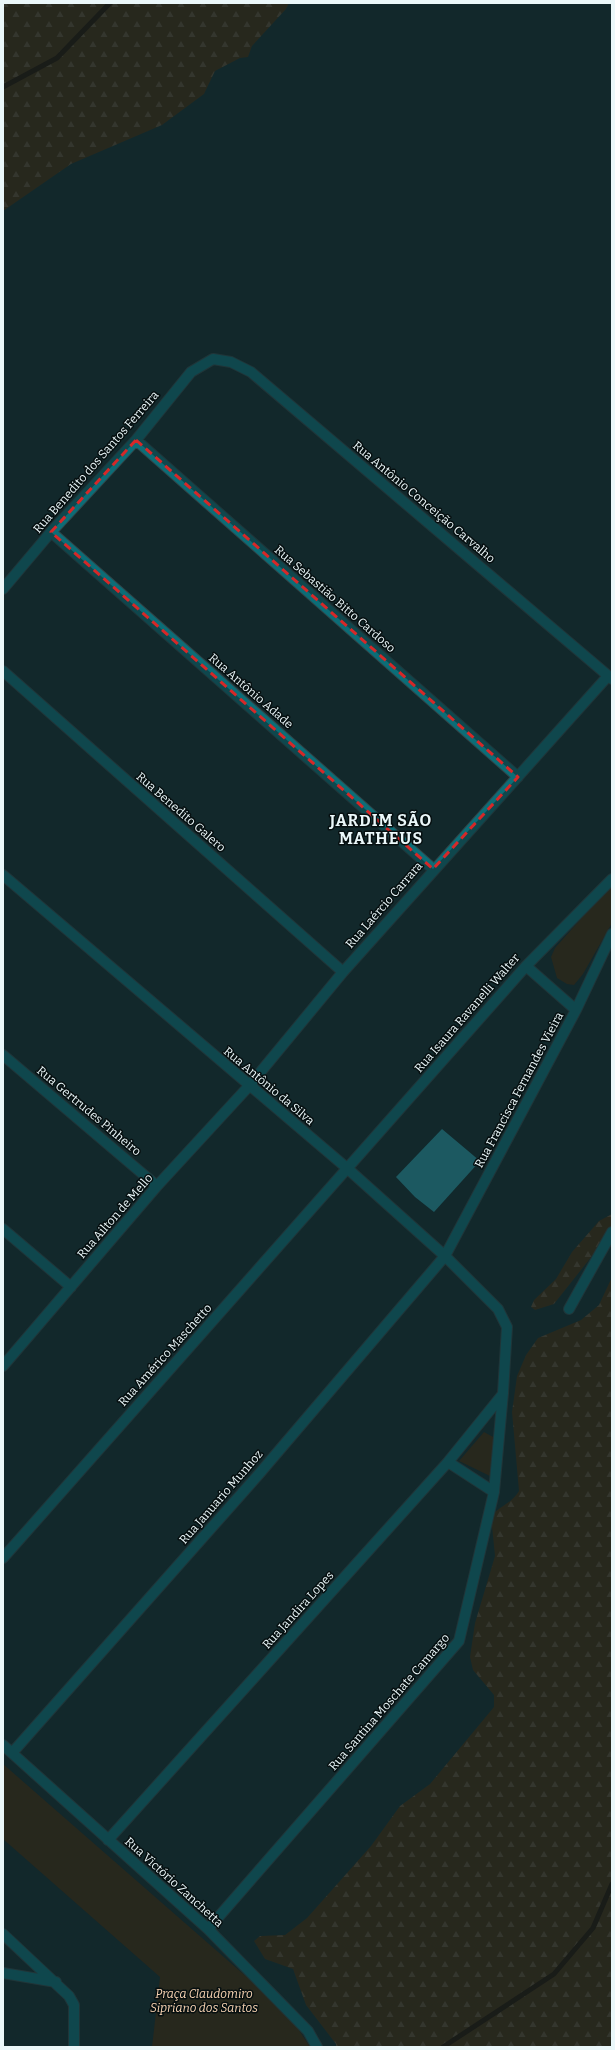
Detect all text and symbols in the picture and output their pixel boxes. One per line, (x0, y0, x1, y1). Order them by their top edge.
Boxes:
street label: Rua Benedito dos Santos Ferreira (30, 388, 162, 536)
street label: Rua Antônio Conceição Carvalho (350, 438, 498, 566)
street label: Rua Sebastião Bitto Cardoso (272, 543, 398, 655)
street label: Rua Antônio Adade (206, 651, 296, 731)
street label: Rua Benedito Galero (133, 769, 229, 855)
district label: JARDIM SÃO MATHEUS (329, 810, 432, 848)
street label: Rua Laércio Carrara (343, 859, 426, 951)
street label: Rua Isaura Ravanelli Walter (412, 950, 523, 1075)
street label: Rua Francisca Fernandes Vieira (472, 1009, 566, 1170)
street label: Rua Antônio da Silva (221, 1044, 317, 1128)
street label: Rua Gertrudes Pinheiro (34, 1063, 144, 1159)
street label: Rua Ailton de Mello (74, 1171, 156, 1261)
street label: Rua Américo Maschetto (115, 1301, 215, 1409)
street label: Rua Januario Munhoz (176, 1447, 266, 1547)
street label: Rua Jandira Lopes (260, 1568, 337, 1652)
street label: Rua Santina Moschate Camargo (326, 1631, 452, 1773)
street label: Rua Victório Zanchetta (122, 1834, 226, 1930)
park label: Praça Claudomiro Sipriano dos Santos (150, 1987, 258, 2015)

